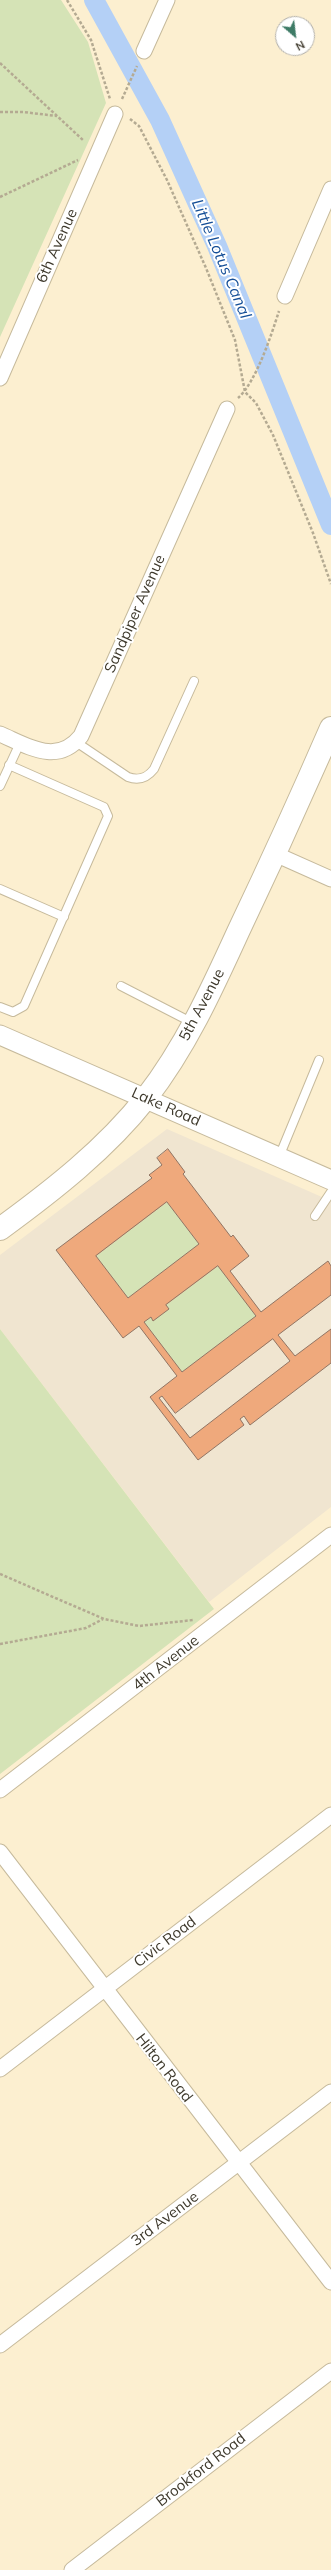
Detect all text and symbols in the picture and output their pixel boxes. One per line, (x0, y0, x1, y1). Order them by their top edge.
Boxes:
north arrow (275, 16, 315, 56)
text: N (293, 38, 307, 54)
water label: Little Lotus Canal (187, 196, 255, 322)
street label: 6th Avenue (33, 206, 81, 286)
street label: Sandpiper Avenue (101, 552, 169, 676)
street label: 5th Avenue (175, 966, 229, 1044)
street label: Lake Road (129, 1084, 203, 1130)
street label: 4th Avenue (129, 1632, 203, 1694)
street label: Civic Road (130, 1913, 200, 1971)
street label: Hilton Road (132, 2030, 196, 2106)
street label: 3rd Avenue (128, 2188, 202, 2250)
street label: Brookford Road (153, 2429, 249, 2511)

